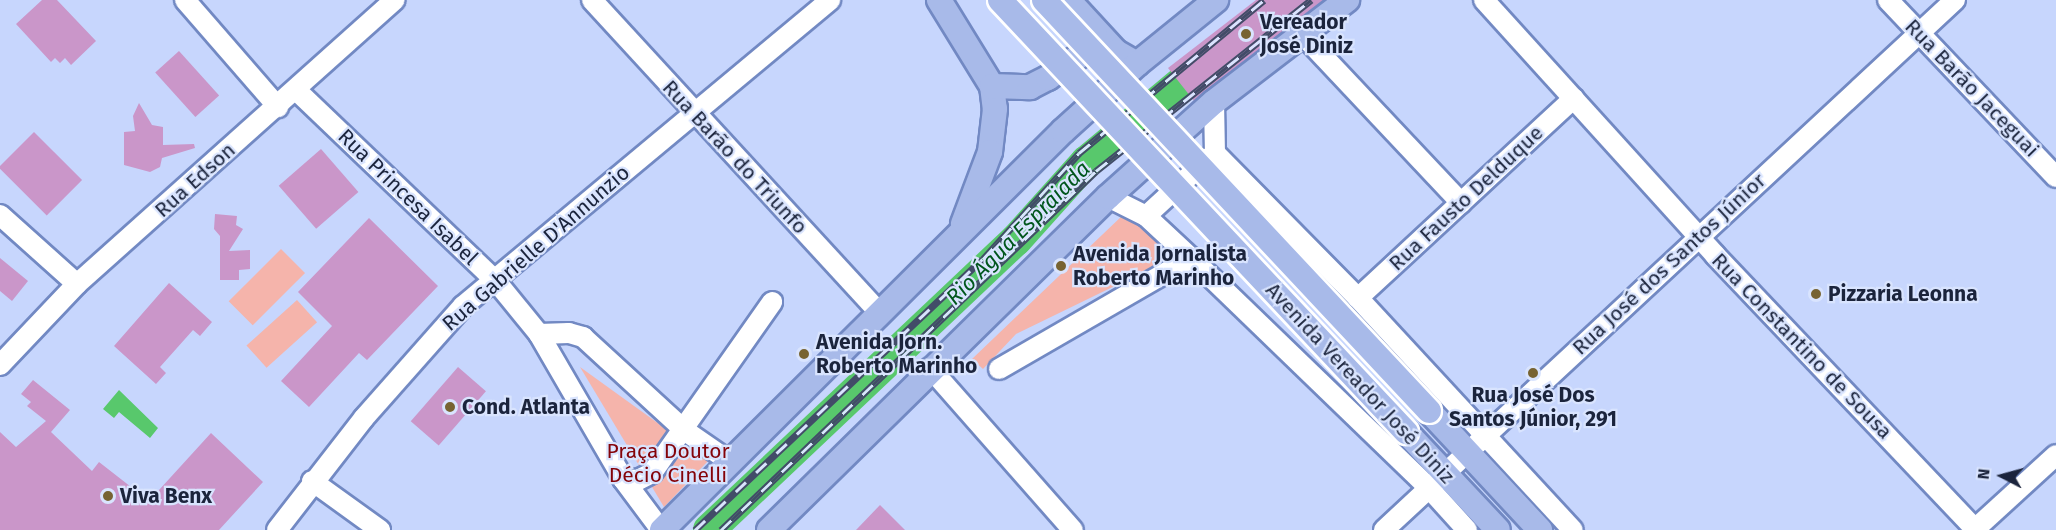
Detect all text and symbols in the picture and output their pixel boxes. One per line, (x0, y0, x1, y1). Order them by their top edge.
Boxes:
place label: Vereador José Diniz (1260, 9, 1353, 59)
street label: Rua Barão Jaceguai (1900, 14, 2044, 162)
marker: Vereador José Diniz (1237, 25, 1255, 43)
street label: Rua Barão do Triunfo (657, 75, 813, 239)
street label: Rua Fausto Delduque (1384, 120, 1548, 276)
street label: Rua Princesa Isabel (333, 124, 483, 270)
street label: Rua Edson (150, 137, 240, 223)
water label: Rio Água Espraiada (941, 156, 1095, 310)
street label: Rua Gabrielle D'Annunzio (437, 160, 635, 336)
street label: Rua José dos Santos Júnior (1567, 168, 1771, 360)
place label: Avenida Jornalista Roberto Marinho (1073, 241, 1247, 291)
street label: Rua Constantino de Sousa (1706, 248, 1898, 444)
marker: Avenida Jornalista Roberto Marinho (1054, 259, 1068, 273)
street label: Avenida Vereador José Diniz (1260, 277, 1460, 489)
place label: Pizzaria Leonna (1828, 281, 1978, 307)
marker: Pizzaria Leonna (1809, 287, 1823, 301)
place label: Avenida Jorn. Roberto Marinho (816, 329, 977, 379)
marker: Avenida Jorn. Roberto Marinho (797, 347, 811, 361)
marker: Rua José Dos Santos Júnior, 291 (1526, 366, 1540, 380)
place label: Rua José Dos Santos Júnior, 291 (1449, 382, 1617, 432)
place label: Cond. Atlanta (462, 394, 590, 420)
marker: Cond. Atlanta (443, 400, 457, 414)
park label: Praça Doutor Décio Cinelli (606, 438, 730, 488)
north arrow (1972, 446, 2032, 506)
text: N (1974, 468, 1994, 480)
place label: Viva Benx (120, 483, 212, 509)
marker: Viva Benx (101, 489, 115, 503)

